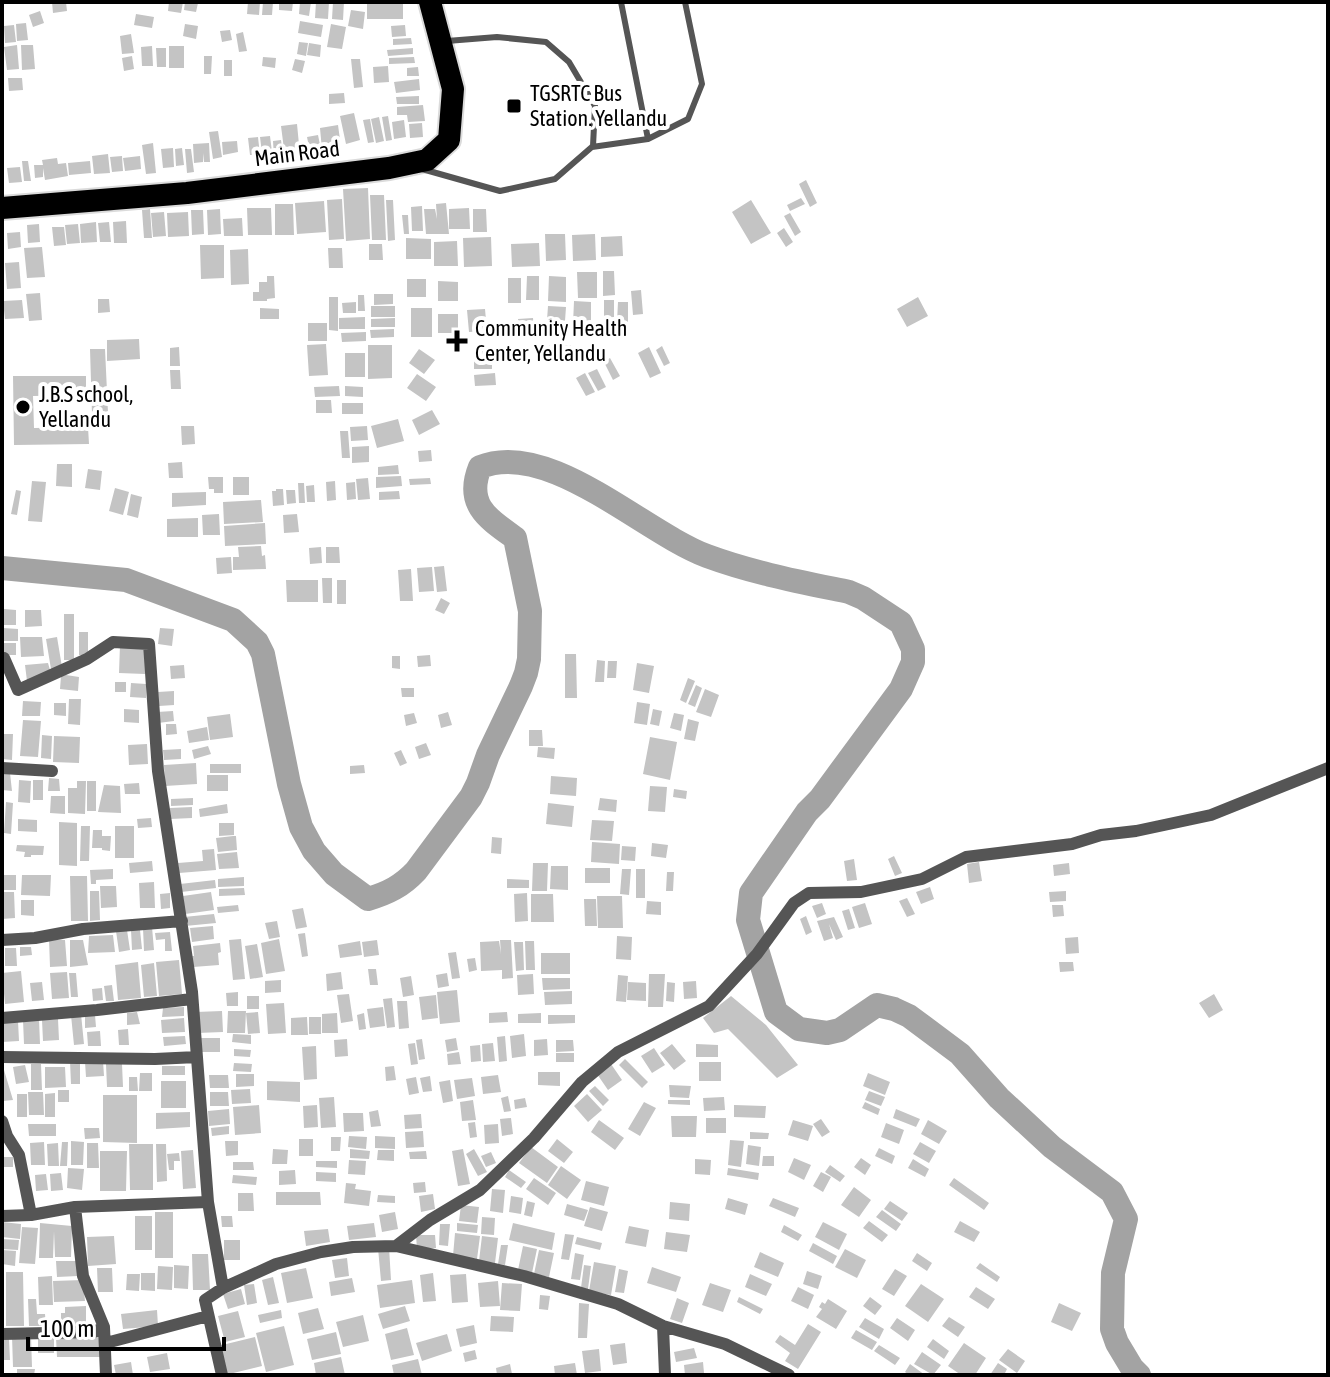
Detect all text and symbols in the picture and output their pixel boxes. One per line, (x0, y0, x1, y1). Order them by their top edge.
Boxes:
place label: TGSRTC Bus Station. Yellandu (530, 80, 667, 131)
marker: TGSRTC Bus Station. Yellandu (505, 97, 523, 115)
street label: Main Road (253, 135, 341, 171)
place label: Community Health Center, Yellandu (475, 315, 628, 366)
marker: Community Health Center, Yellandu (446, 330, 468, 352)
place label: J.B.S school, Yellandu (39, 381, 133, 432)
marker: J.B.S school, Yellandu (14, 398, 32, 416)
scale bar (28, 1301, 224, 1351)
text: 100 m (40, 1315, 94, 1342)

